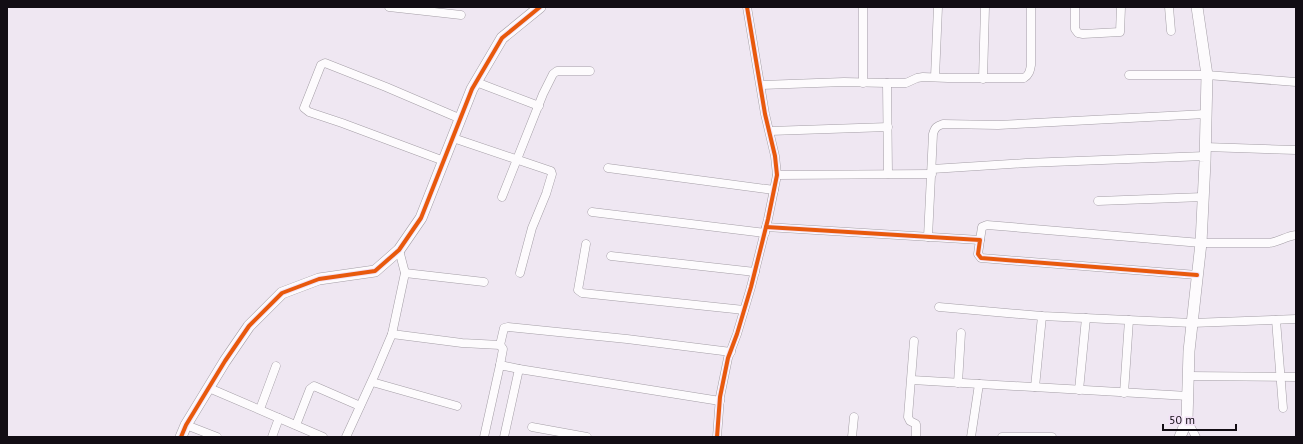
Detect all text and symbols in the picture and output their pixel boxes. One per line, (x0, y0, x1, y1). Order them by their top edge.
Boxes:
scale bar (1163, 406, 1236, 432)
text: 50 m (1169, 412, 1195, 427)

